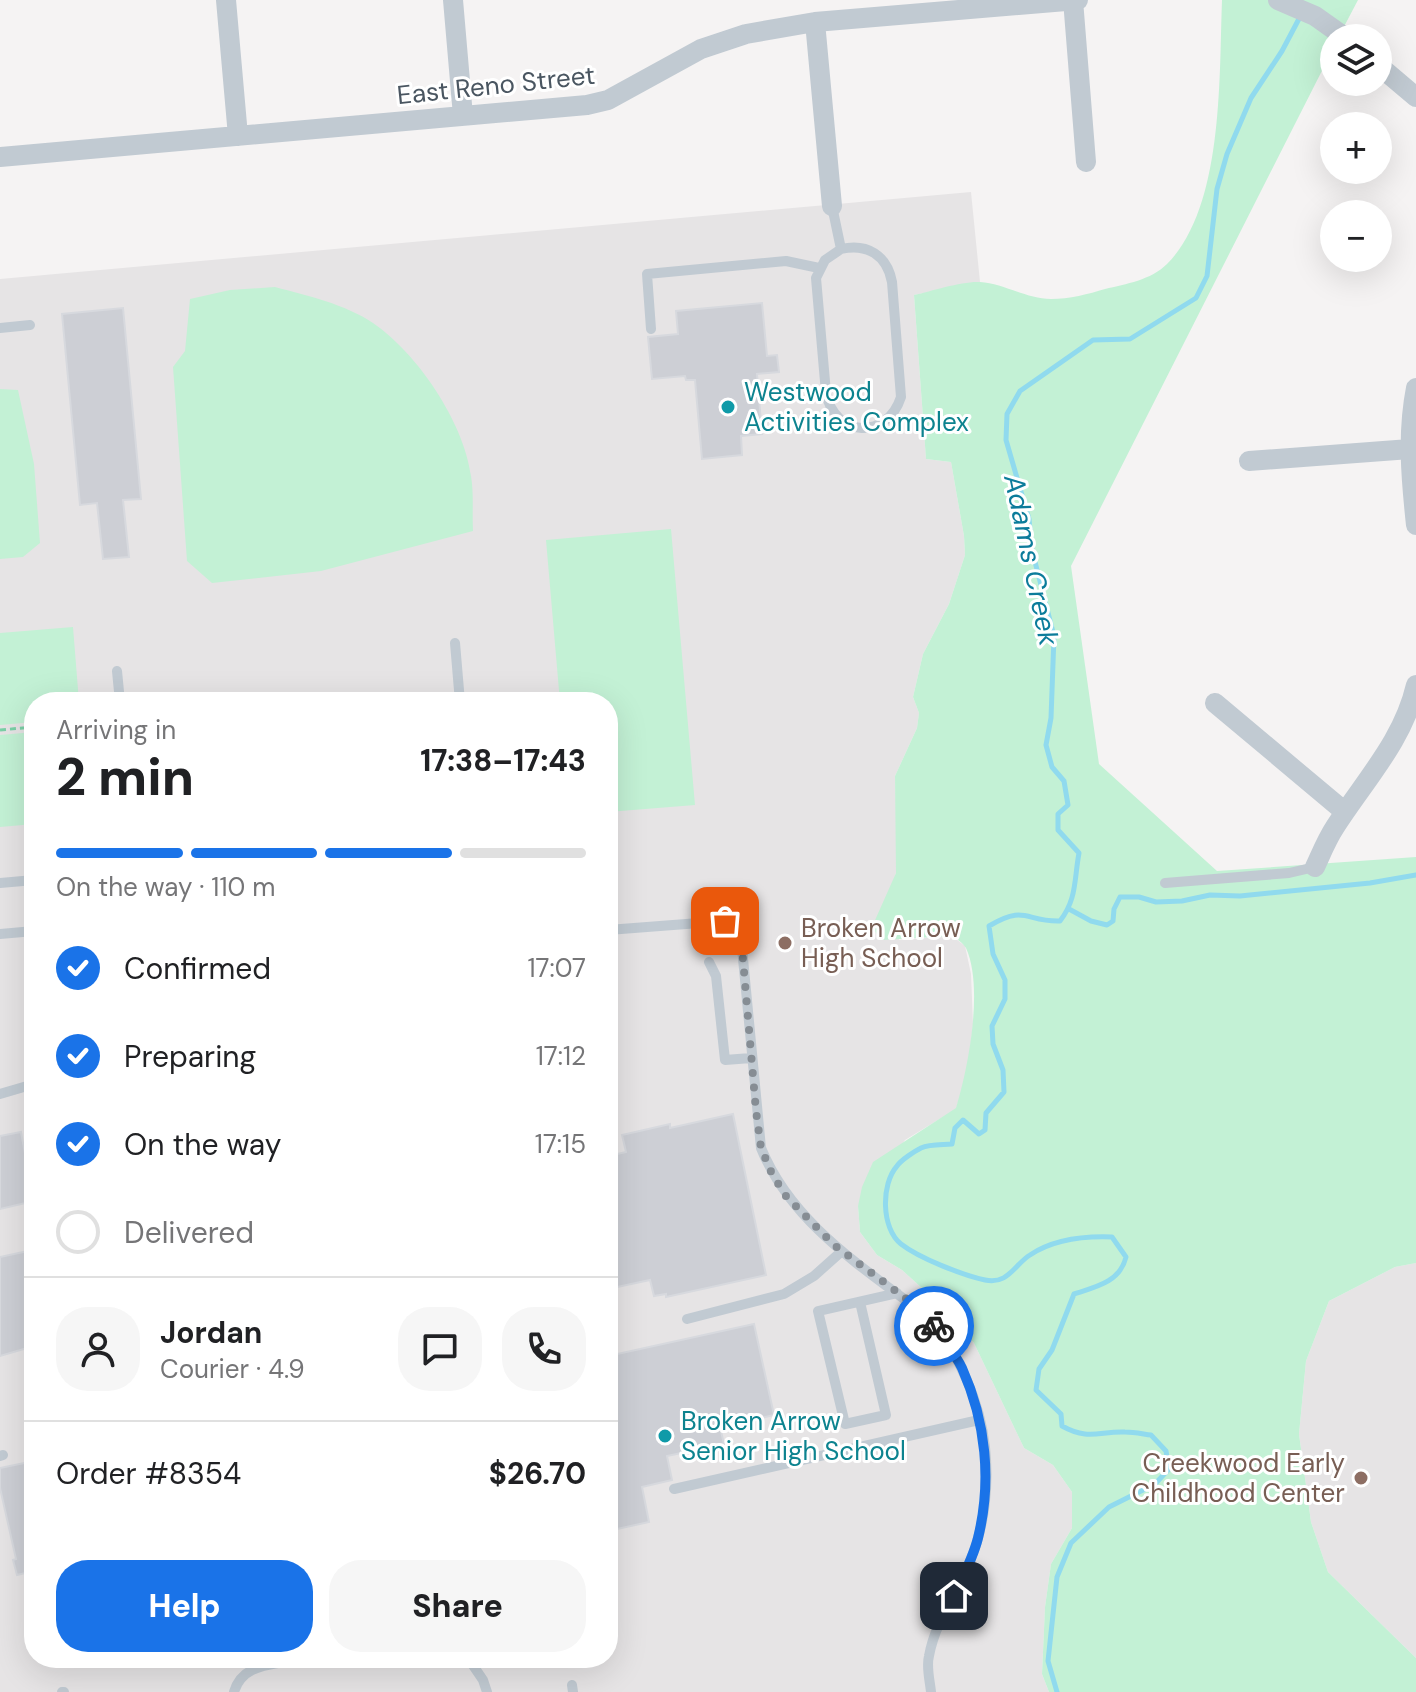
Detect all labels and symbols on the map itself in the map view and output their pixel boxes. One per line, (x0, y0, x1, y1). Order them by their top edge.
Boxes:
street label: East Reno Street (395, 58, 597, 112)
place label: Westwood Activities Complex (744, 375, 969, 439)
marker: Westwood Activities Complex (719, 398, 737, 416)
water label: Adams Creek (995, 470, 1068, 650)
pin (691, 887, 759, 955)
place label: Broken Arrow High School (801, 911, 961, 975)
marker: Broken Arrow High School (776, 934, 794, 952)
courier (894, 1286, 974, 1366)
place label: Broken Arrow Senior High School (681, 1404, 906, 1468)
marker: Broken Arrow Senior High School (656, 1427, 674, 1445)
place label: Creekwood Early Childhood Center (1132, 1446, 1345, 1510)
marker: Creekwood Early Childhood Center (1352, 1469, 1370, 1487)
pin (920, 1562, 988, 1630)

